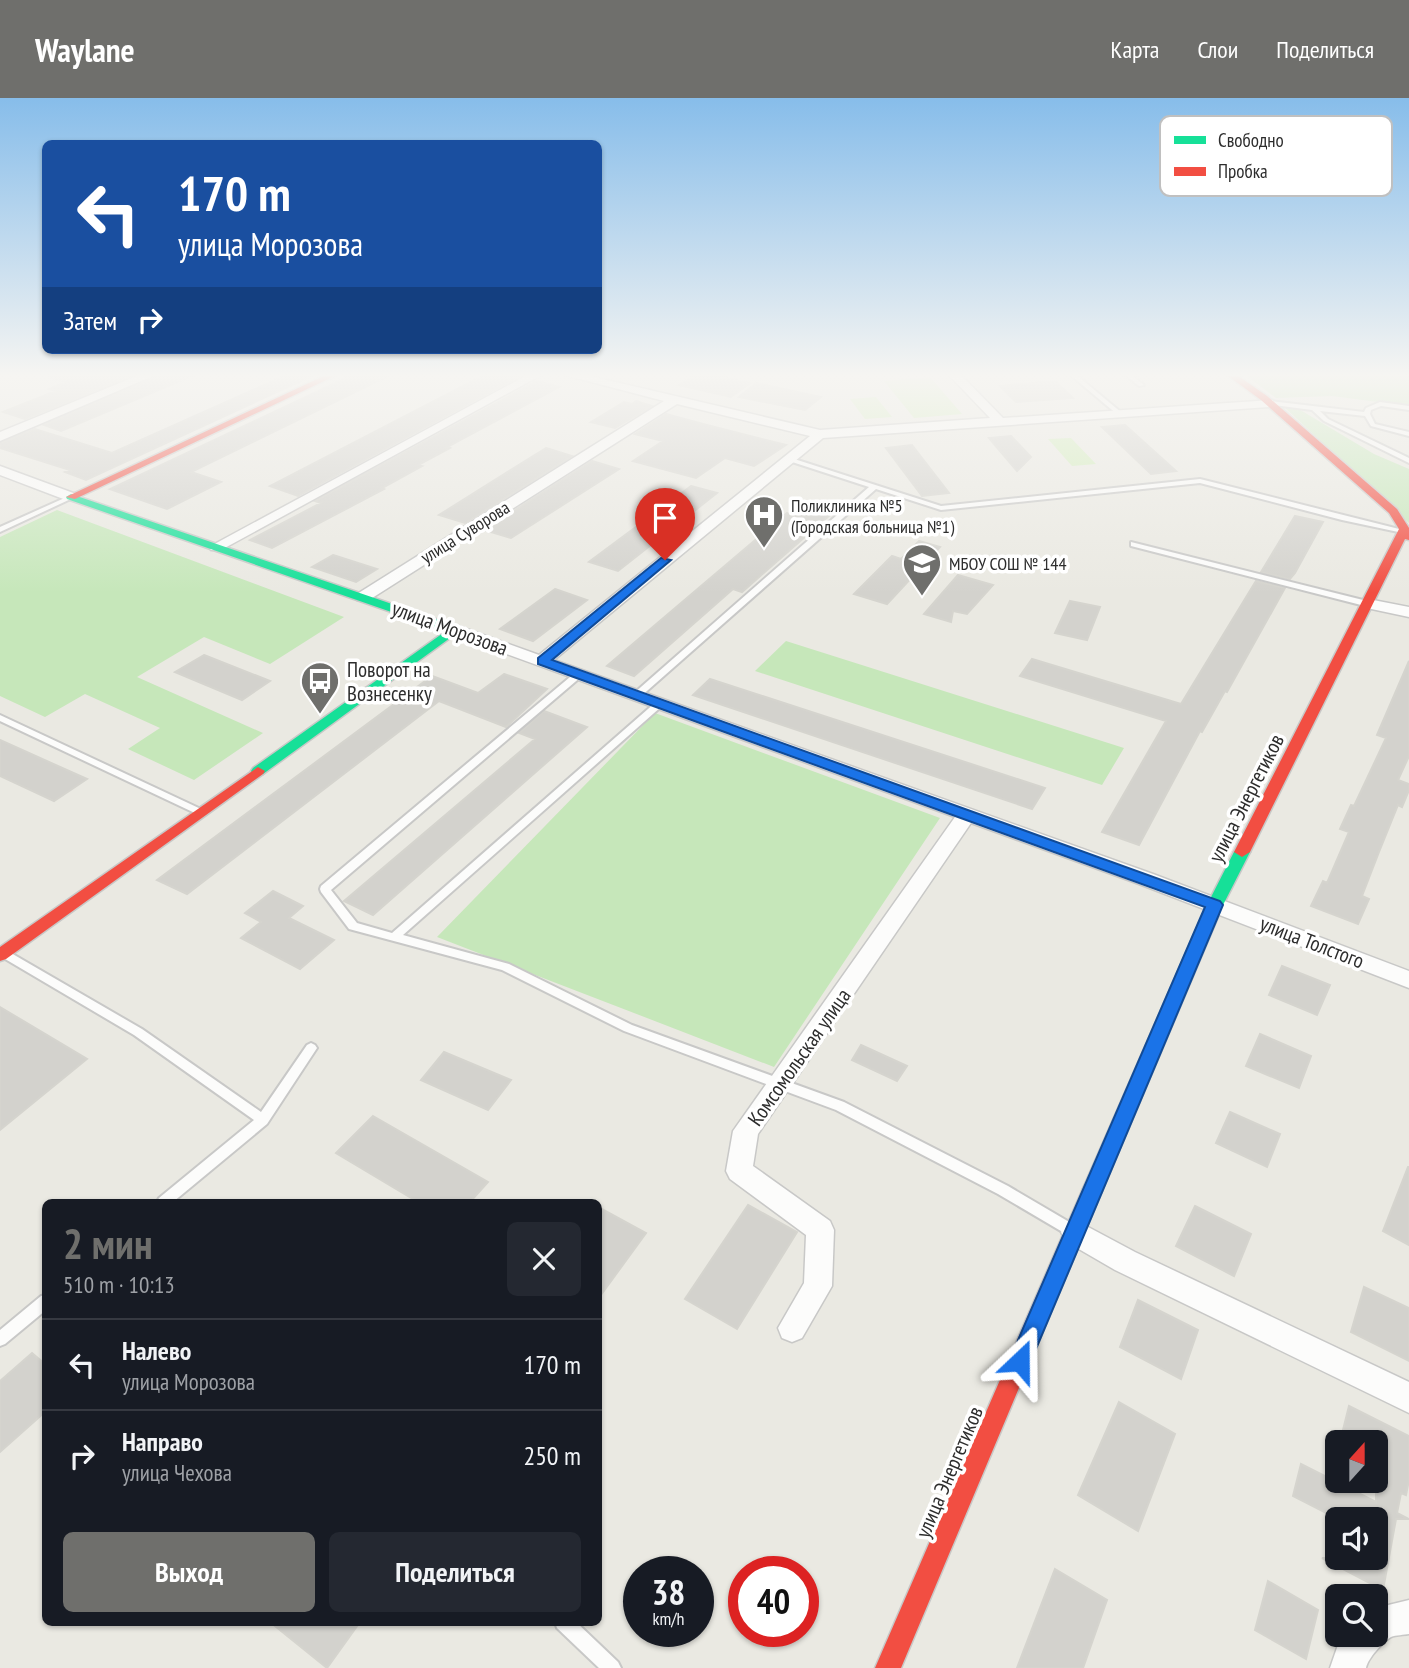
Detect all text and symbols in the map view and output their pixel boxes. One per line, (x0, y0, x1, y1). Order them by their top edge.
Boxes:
text: Waylane (35, 28, 135, 71)
text: Карта (1111, 34, 1159, 65)
text: Слои (1197, 34, 1238, 65)
text: Поделиться (1276, 34, 1374, 65)
legend (1160, 116, 1392, 196)
text: Свободно (1218, 128, 1284, 152)
text: Пробка (1218, 159, 1268, 183)
text: 170 m (178, 161, 291, 225)
icon: left (63, 168, 154, 259)
text: улица Морозова (178, 223, 363, 265)
icon: right (131, 301, 169, 339)
text: Затем (63, 304, 117, 337)
pin (635, 488, 695, 560)
hospital icon: Поликлиника №5 (Городская больница №1) (743, 494, 785, 549)
place label: Поликлиника №5 (Городская больница №1) (791, 494, 955, 538)
street label: улица Суворова (416, 496, 514, 568)
icon: arrive (646, 499, 684, 537)
school or university icon: МБОУ СОШ № 144 (901, 542, 943, 597)
place label: МБОУ СОШ № 144 (949, 552, 1067, 575)
street label: улица Морозова (388, 595, 512, 661)
place label: Поворот на Вознесенку (347, 656, 432, 707)
bus stop icon: Поворот на Вознесенку (299, 660, 341, 715)
street label: улица Энергетиков (1202, 729, 1290, 867)
street label: улица Толстого (1256, 910, 1368, 974)
street label: Комсомольская улица (742, 983, 856, 1131)
text: 2 мин (63, 1216, 153, 1271)
button: close (507, 1222, 581, 1296)
text: 510 m · 10:13 (63, 1270, 175, 1299)
position arrow (983, 1324, 1057, 1398)
text: Налево (122, 1334, 191, 1367)
icon: left (63, 1346, 101, 1384)
text: 170 m (523, 1348, 581, 1381)
text: улица Морозова (122, 1367, 255, 1396)
street label: улица Энергетиков (909, 1402, 989, 1542)
text: Направо (122, 1425, 203, 1458)
north arrow (1325, 1430, 1388, 1493)
map controls (1325, 1430, 1388, 1647)
icon: right (63, 1437, 101, 1475)
text: 250 m (523, 1439, 581, 1472)
text: улица Чехова (122, 1458, 232, 1487)
button: sound (1325, 1507, 1388, 1570)
button: Выход (63, 1532, 315, 1612)
button: Поделиться (329, 1532, 581, 1612)
speed limit sign: 40 (728, 1556, 819, 1647)
text: 38 (652, 1569, 685, 1615)
button: search (1325, 1584, 1388, 1647)
text: km/h (653, 1607, 684, 1630)

